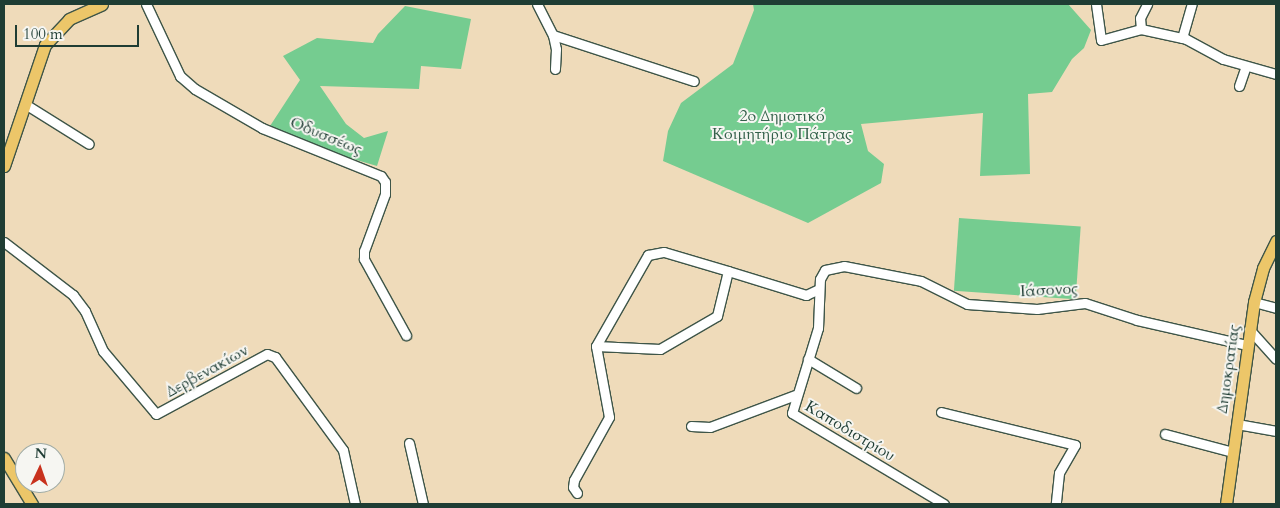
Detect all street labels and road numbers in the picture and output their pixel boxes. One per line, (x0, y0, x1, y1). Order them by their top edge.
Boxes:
street label: Οδυσσέως (287, 113, 365, 159)
street label: Ιάσονος (1020, 279, 1078, 301)
street label: Δημοκρατίας (1212, 323, 1244, 415)
street label: Δερβενακίων (162, 341, 252, 401)
street label: Καποδιστρίου (802, 397, 898, 465)

